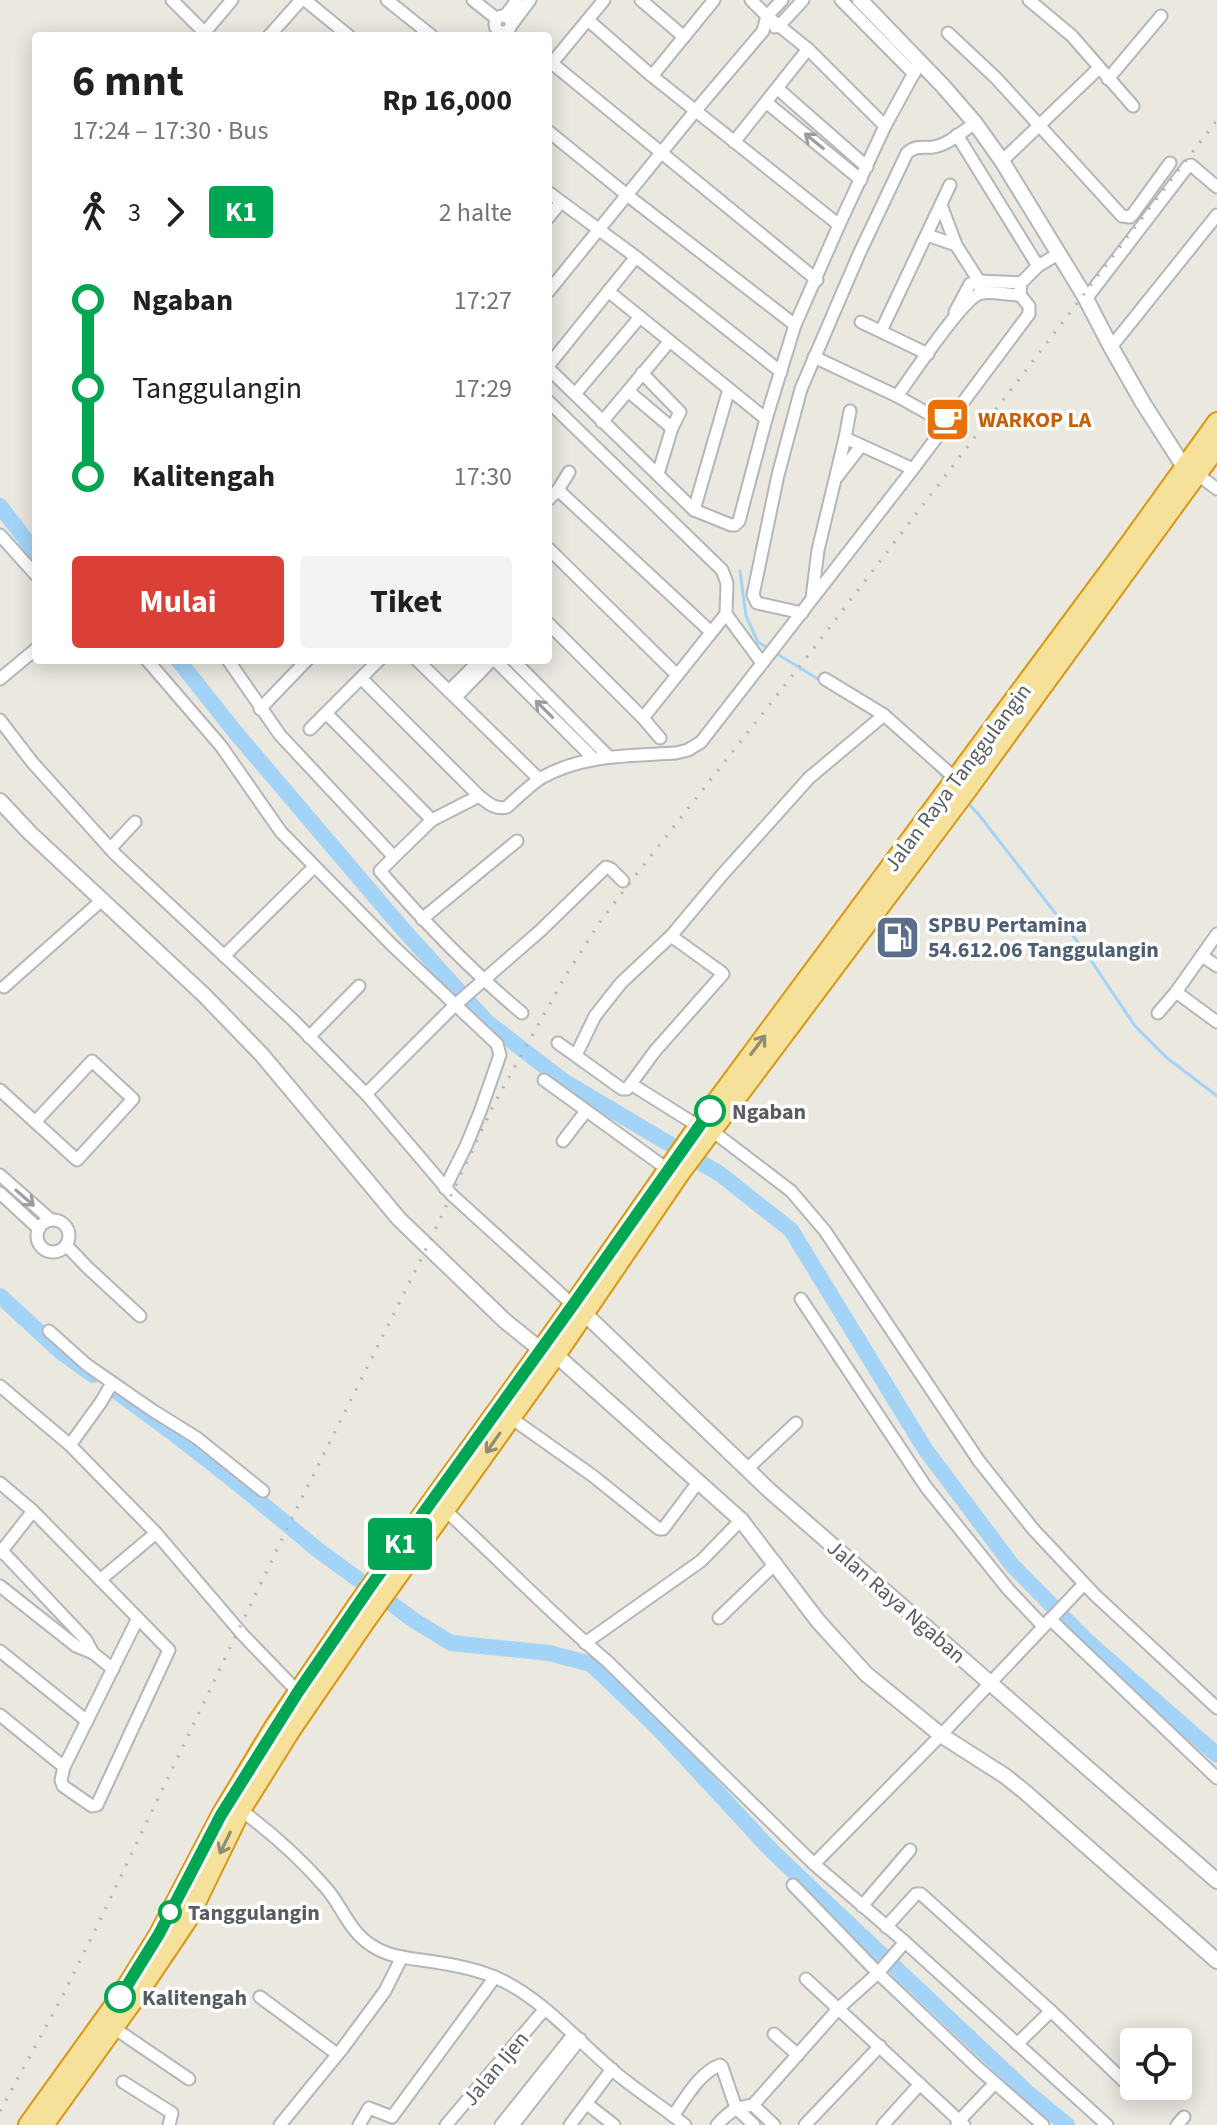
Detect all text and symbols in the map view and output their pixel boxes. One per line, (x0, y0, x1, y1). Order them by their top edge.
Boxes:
text: 6 mnt (72, 50, 184, 113)
text: Rp 16,000 (382, 79, 512, 122)
text: 17:24 – 17:30 · Bus (72, 112, 268, 149)
one-way arrow (804, 132, 825, 150)
icon: walk (72, 190, 116, 234)
icon: forward (153, 190, 197, 234)
text: K1 (225, 192, 257, 232)
text: 3 (128, 194, 141, 231)
text: 2 halte (439, 194, 512, 231)
text: Ngaban (132, 279, 233, 322)
text: 17:27 (454, 282, 512, 319)
text: Tanggulangin (132, 367, 302, 410)
text: 17:29 (454, 370, 512, 407)
cafe icon: WARKOP LA (923, 395, 971, 443)
place label: WARKOP LA (978, 404, 1092, 436)
text: Kalitengah (132, 455, 275, 498)
text: 17:30 (454, 458, 512, 495)
button: Mulai (72, 556, 284, 648)
button: Tiket (300, 556, 512, 648)
street label: Jalan Raya Tanggulangin (876, 677, 1039, 878)
one-way arrow (535, 700, 554, 719)
place label: SPBU Pertamina 54.612.06 Tanggulangin (928, 909, 1159, 966)
fuel station icon: SPBU Pertamina 54.612.06 Tanggulangin (873, 913, 921, 961)
one-way arrow (750, 1035, 767, 1056)
marker: Ngaban (695, 1096, 725, 1126)
place label: Ngaban (732, 1096, 806, 1128)
one-way arrow (15, 1188, 35, 1206)
one-way arrow (485, 1431, 501, 1453)
line badge: K1 (364, 1518, 436, 1570)
text: K1 (384, 1524, 416, 1564)
street label: Jalan Raya Ngaban (820, 1532, 973, 1671)
one-way arrow (217, 1831, 232, 1855)
place label: Tanggulangin (188, 1897, 320, 1929)
marker: Tanggulangin (159, 1901, 181, 1923)
marker: Kalitengah (105, 1982, 135, 2012)
place label: Kalitengah (142, 1982, 247, 2014)
street label: Jalan Ijen (455, 2024, 537, 2113)
map controls (1120, 2028, 1192, 2100)
button: locate (1120, 2028, 1192, 2100)

